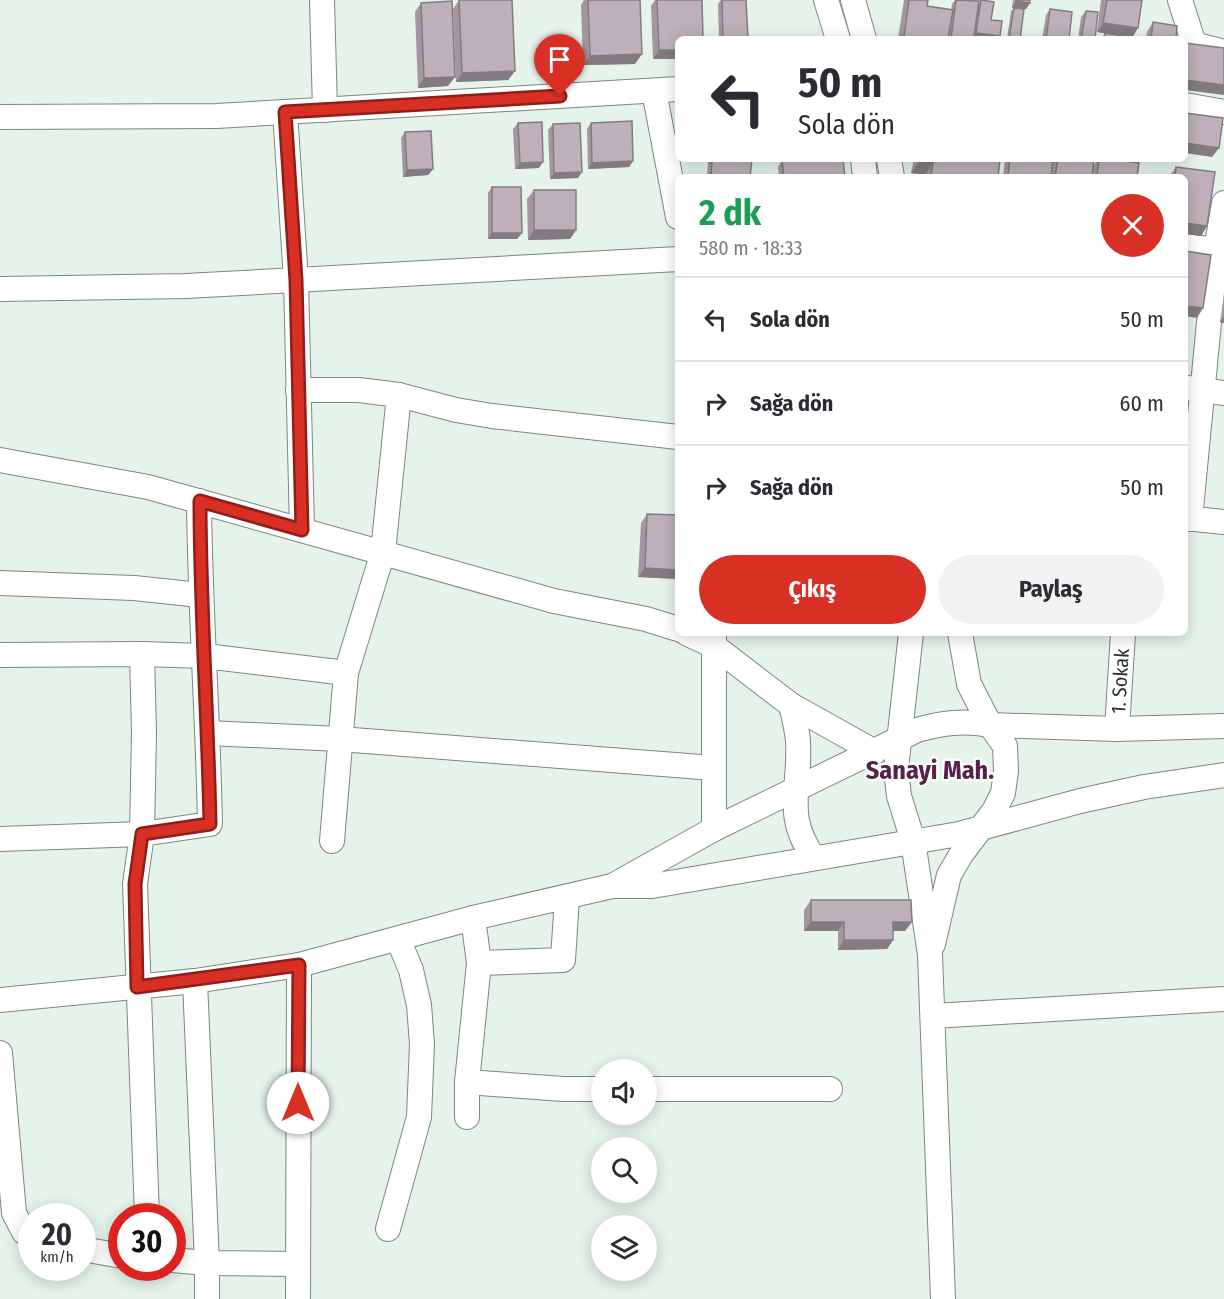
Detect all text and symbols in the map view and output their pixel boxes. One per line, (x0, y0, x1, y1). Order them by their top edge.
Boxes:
pin (534, 34, 585, 96)
icon: arrive (543, 43, 576, 76)
text: 50 m (798, 58, 882, 108)
icon: left (699, 60, 777, 138)
text: Sola dön (798, 109, 895, 141)
text: 2 dk (699, 191, 761, 235)
button: close (1101, 194, 1164, 257)
text: 580 m · 18:33 (699, 236, 803, 260)
icon: left (699, 303, 732, 336)
text: Sola dön (750, 306, 830, 333)
text: 50 m (1120, 306, 1164, 333)
icon: right (699, 387, 732, 420)
text: Sağa dön (750, 390, 833, 417)
text: 60 m (1120, 390, 1164, 417)
icon: right (699, 471, 732, 504)
text: Sağa dön (750, 474, 833, 501)
text: 50 m (1120, 474, 1164, 501)
button: Çıkış (699, 555, 926, 624)
button: Paylaş (938, 555, 1164, 624)
street label: 1. Sokak (1106, 647, 1134, 714)
district label: Sanayi Mah. (866, 755, 994, 786)
map controls (591, 1059, 657, 1281)
button: sound (591, 1059, 657, 1125)
position arrow (266, 1071, 330, 1135)
button: search (591, 1137, 657, 1203)
speed limit sign: 30 (108, 1203, 186, 1281)
button: layers (591, 1215, 657, 1281)
text: 20 (42, 1217, 72, 1253)
text: km/h (40, 1248, 74, 1266)

